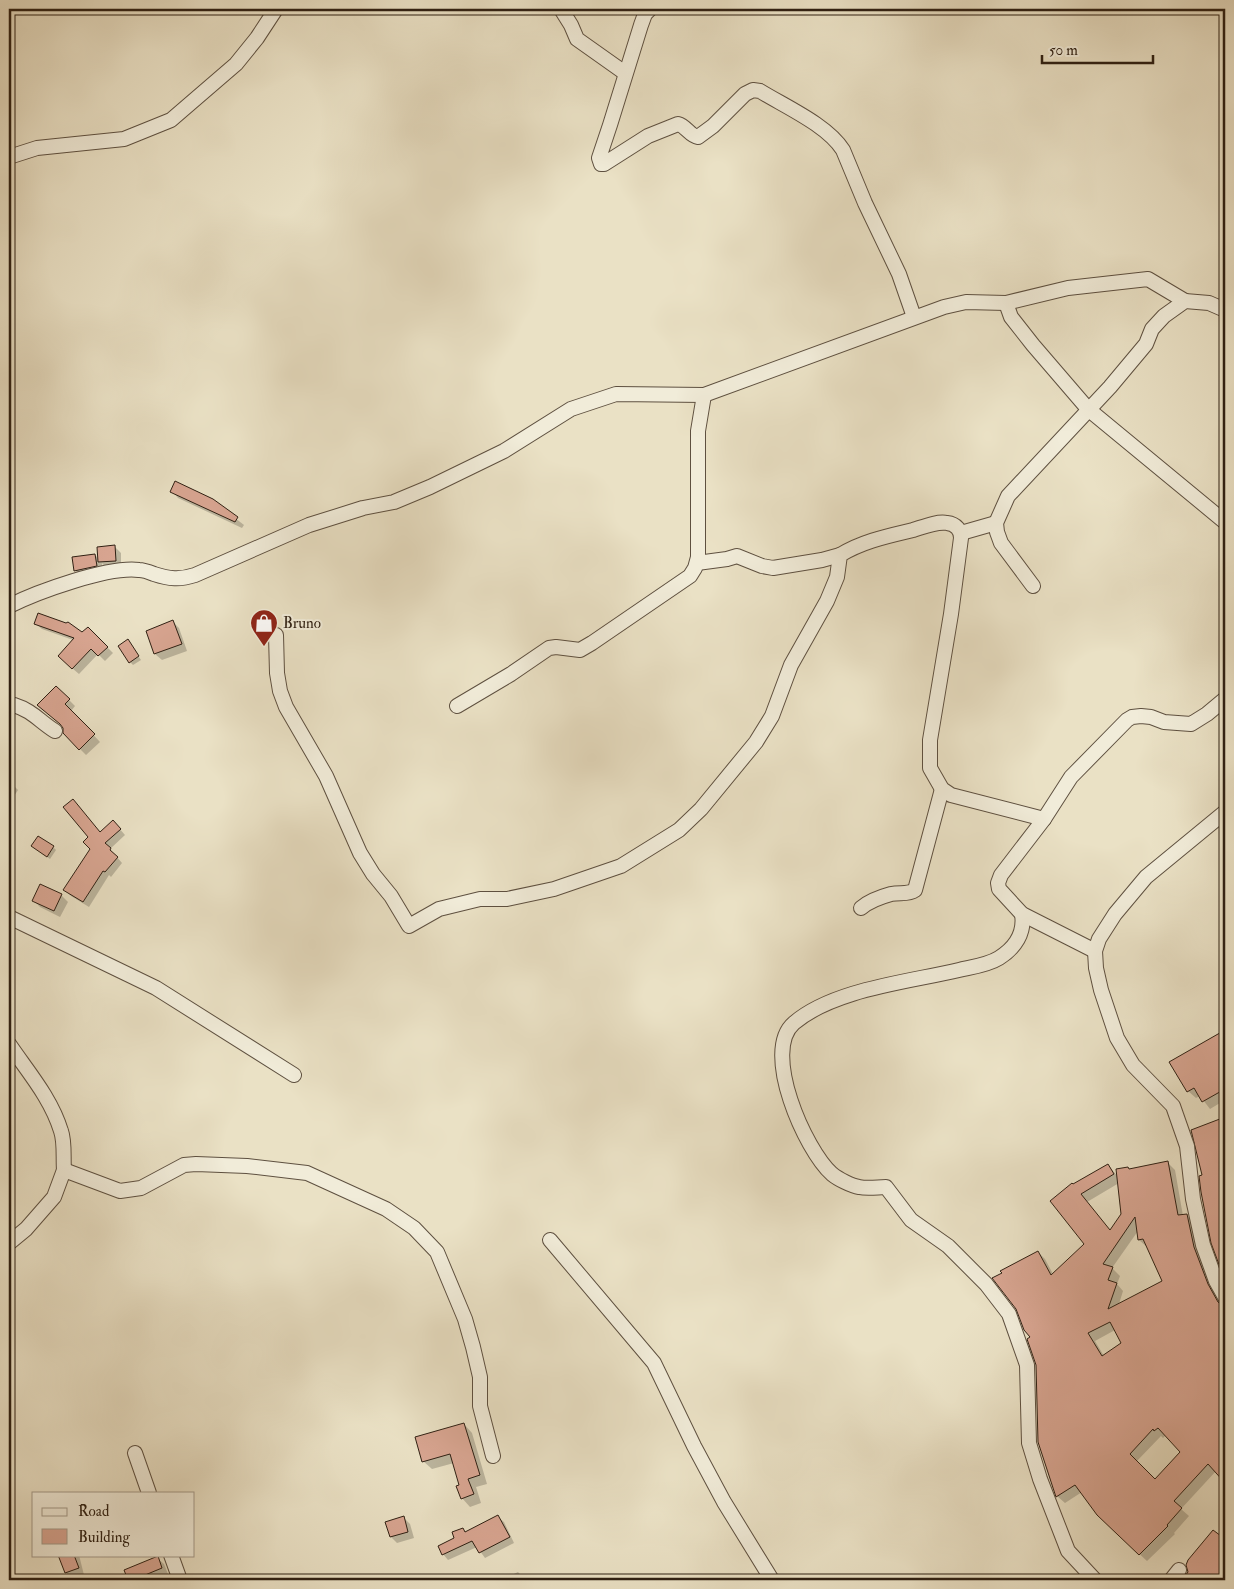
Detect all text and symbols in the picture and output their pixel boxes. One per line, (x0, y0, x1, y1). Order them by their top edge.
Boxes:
scale bar (1042, 32, 1153, 64)
text: 50 m (1049, 41, 1078, 60)
shop icon: Bruno (249, 608, 279, 647)
place label: Bruno (283, 614, 321, 633)
legend (32, 1492, 195, 1556)
text: Road (78, 1502, 110, 1521)
text: Building (78, 1528, 130, 1547)

